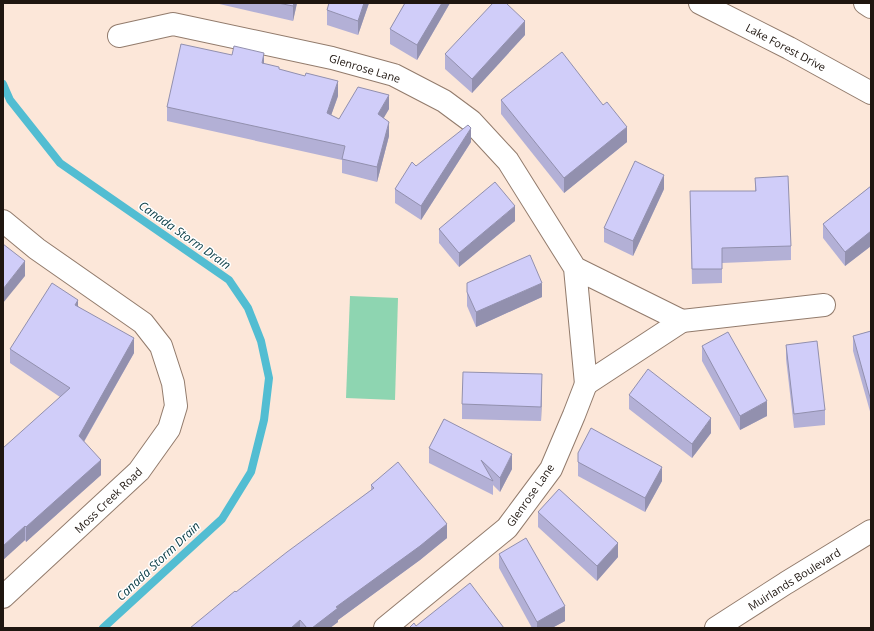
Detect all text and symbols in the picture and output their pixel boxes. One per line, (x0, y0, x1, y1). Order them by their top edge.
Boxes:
street label: Lake Forest Drive (743, 20, 829, 74)
street label: Glenrose Lane (327, 50, 403, 86)
water label: Canada Storm Drain (136, 197, 235, 273)
street label: Glenrose Lane (503, 460, 557, 530)
street label: Moss Creek Road (71, 464, 145, 536)
water label: Canada Storm Drain (112, 518, 204, 604)
street label: Muirlands Boulevard (745, 544, 843, 614)

